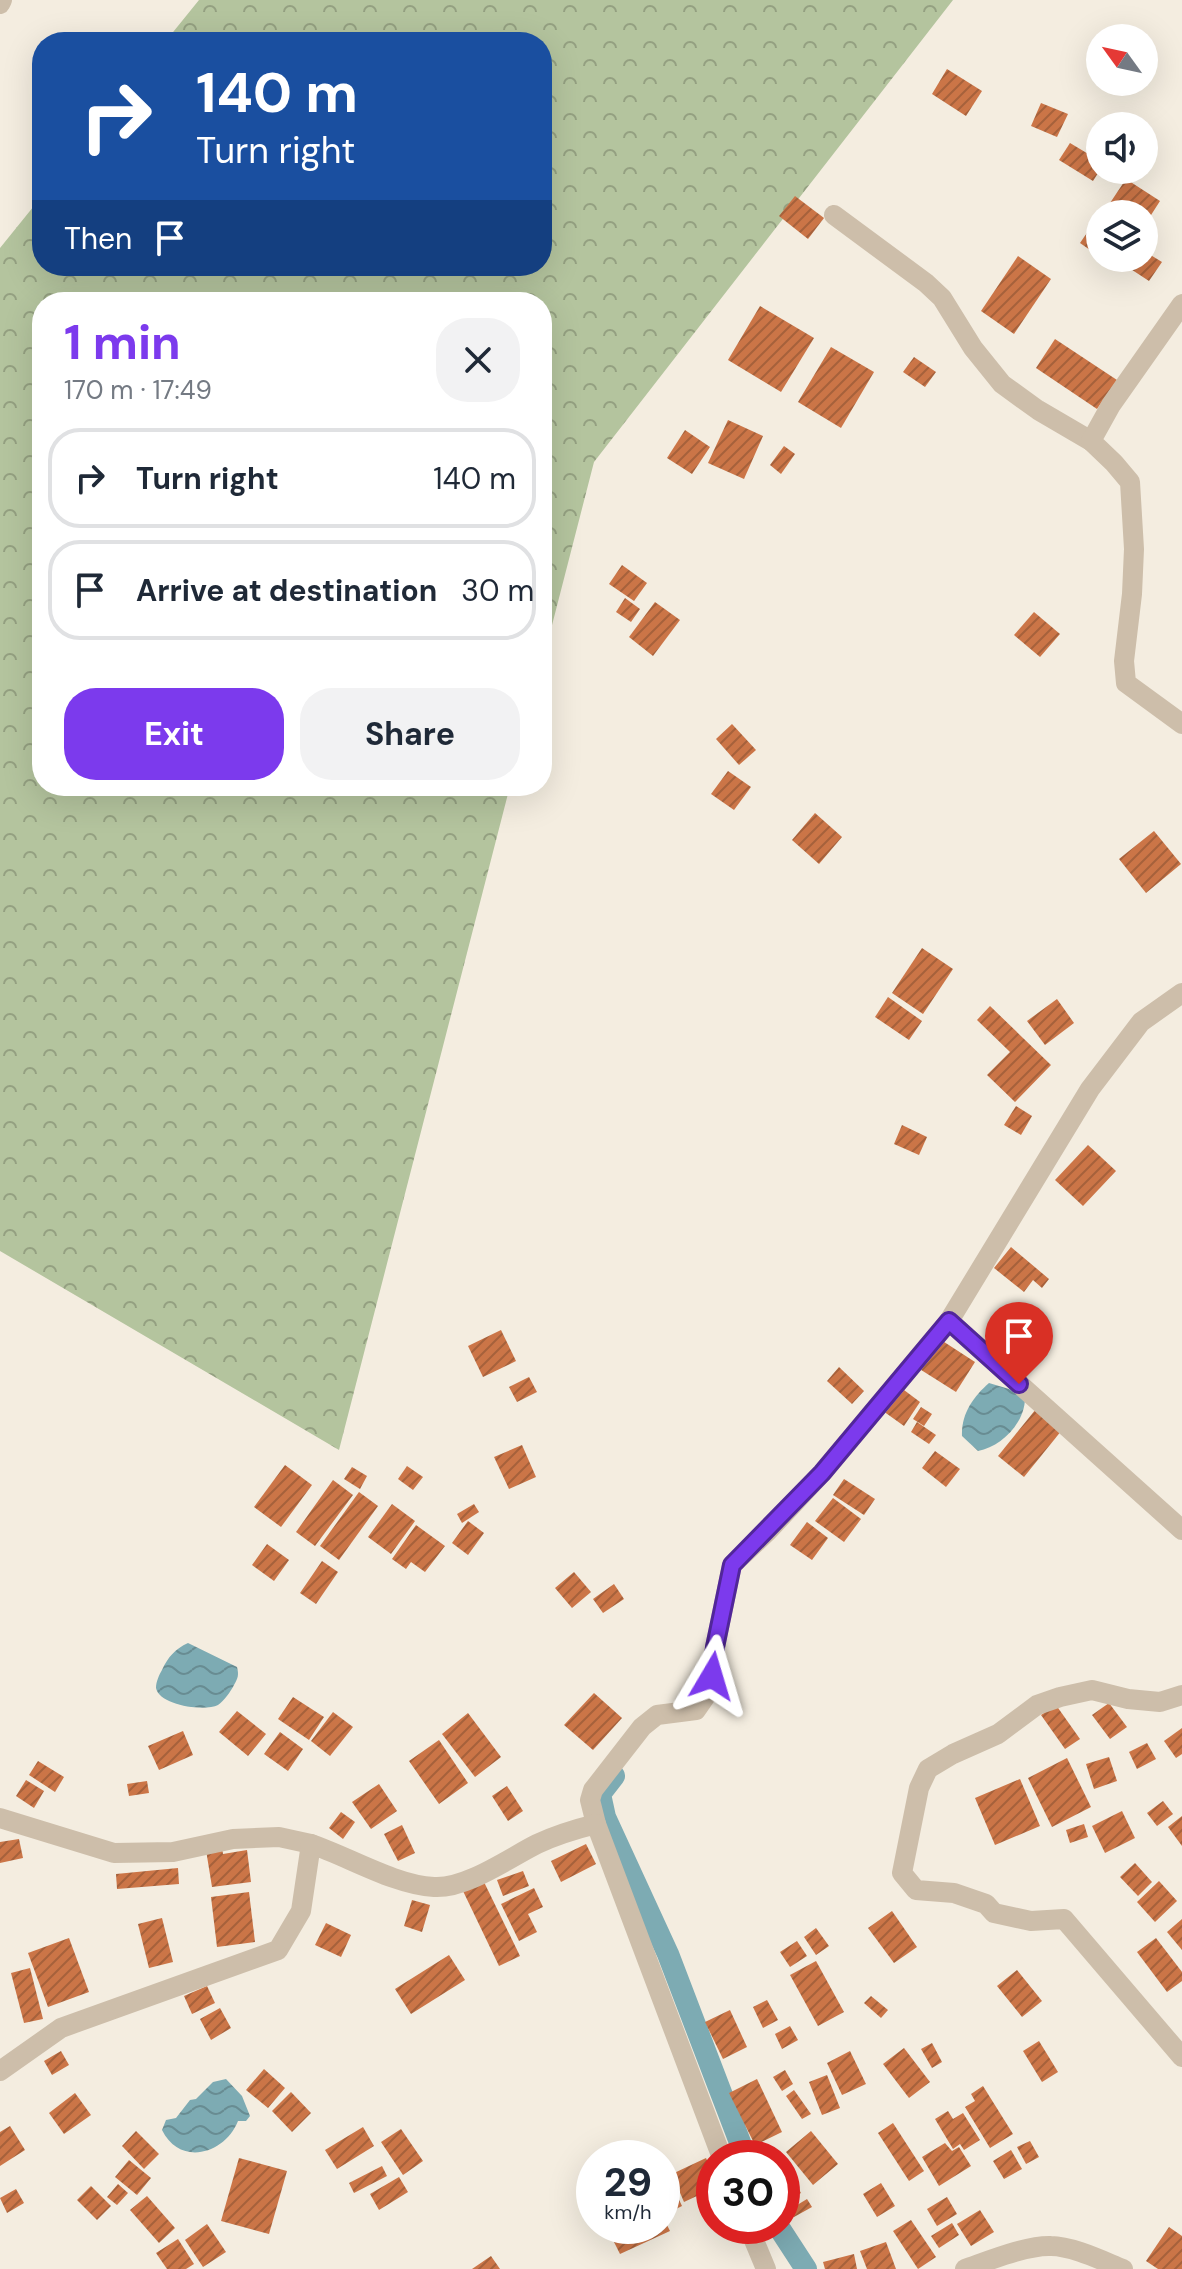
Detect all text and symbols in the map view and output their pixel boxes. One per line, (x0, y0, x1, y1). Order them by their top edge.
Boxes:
north arrow (1086, 24, 1158, 96)
map controls (1086, 24, 1158, 272)
text: 140 m (196, 56, 358, 129)
icon: right (64, 64, 168, 168)
button: sound (1086, 112, 1158, 184)
text: Turn right (196, 127, 355, 174)
button: layers (1086, 200, 1158, 272)
icon: arrive (148, 216, 192, 260)
text: Then (64, 219, 132, 258)
text: 1 min (64, 311, 181, 374)
button: close (436, 318, 520, 402)
text: 170 m · 17:49 (64, 373, 212, 407)
icon: right (68, 456, 112, 500)
text: Turn right (136, 459, 279, 498)
text: 140 m (433, 459, 516, 498)
icon: arrive (68, 568, 112, 612)
text: Arrive at destination (136, 571, 437, 610)
text: 30 m (461, 571, 534, 610)
button: Exit (64, 688, 284, 780)
button: Share (300, 688, 520, 780)
pin (985, 1302, 1053, 1384)
icon: arrive (997, 1314, 1041, 1358)
position arrow (670, 1634, 754, 1718)
speed limit sign: 30 (696, 2140, 800, 2244)
text: 29 (604, 2156, 652, 2208)
text: km/h (604, 2199, 652, 2225)

